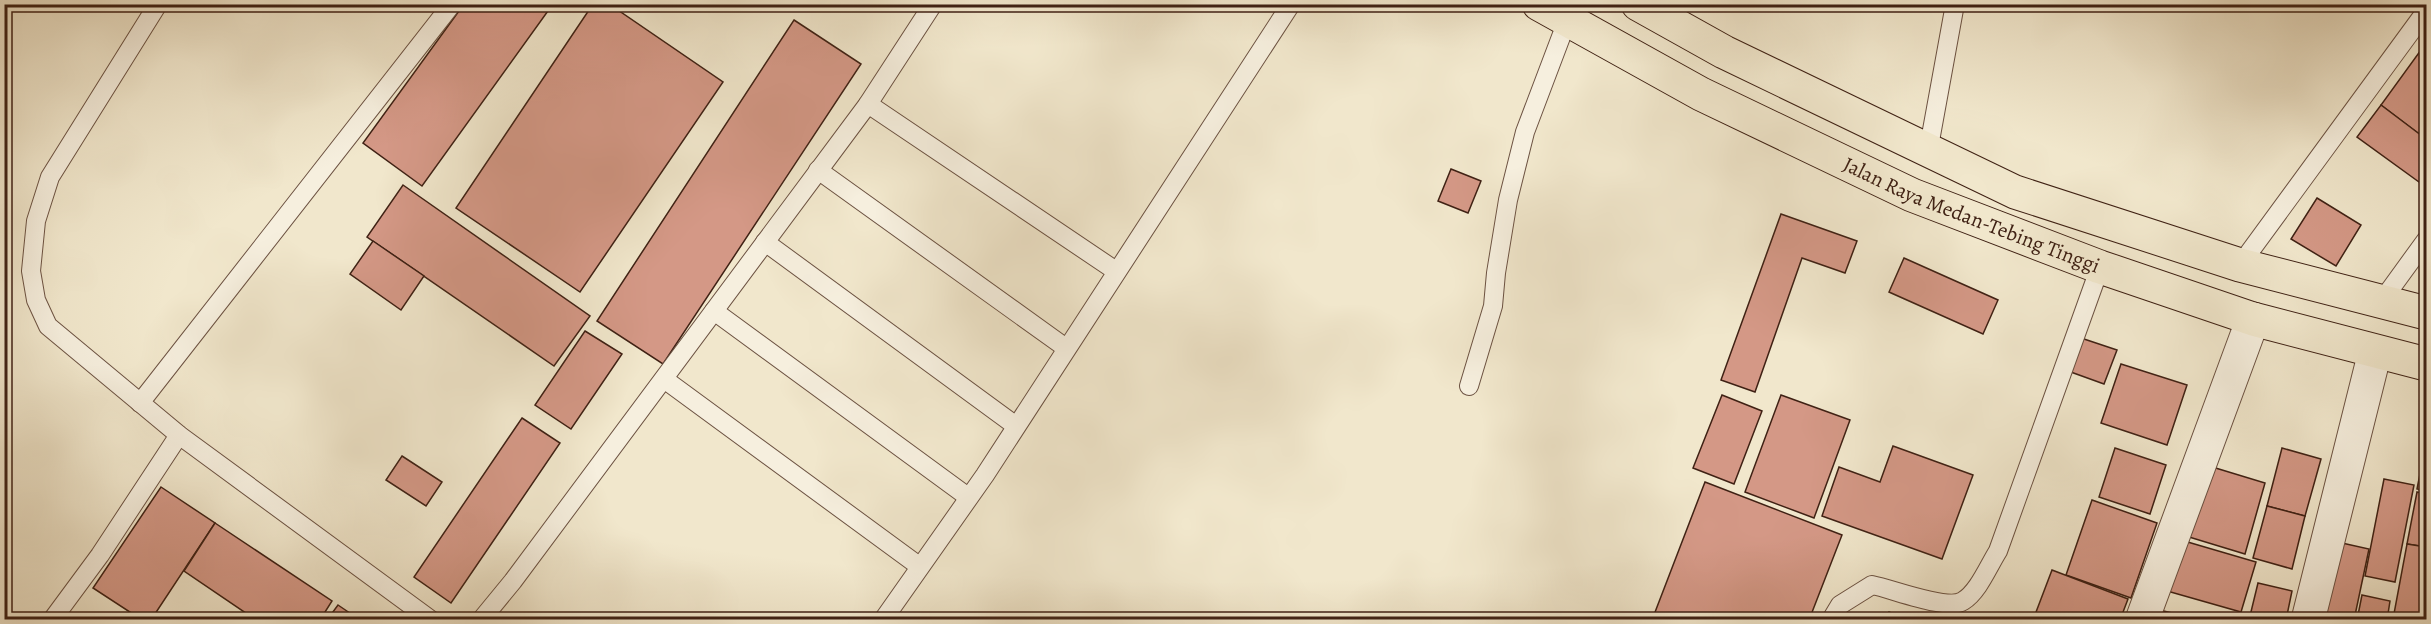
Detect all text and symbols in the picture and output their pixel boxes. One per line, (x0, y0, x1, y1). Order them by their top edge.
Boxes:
street label: Jalan Raya Medan-Tebing Tinggi (1838, 150, 2104, 280)

